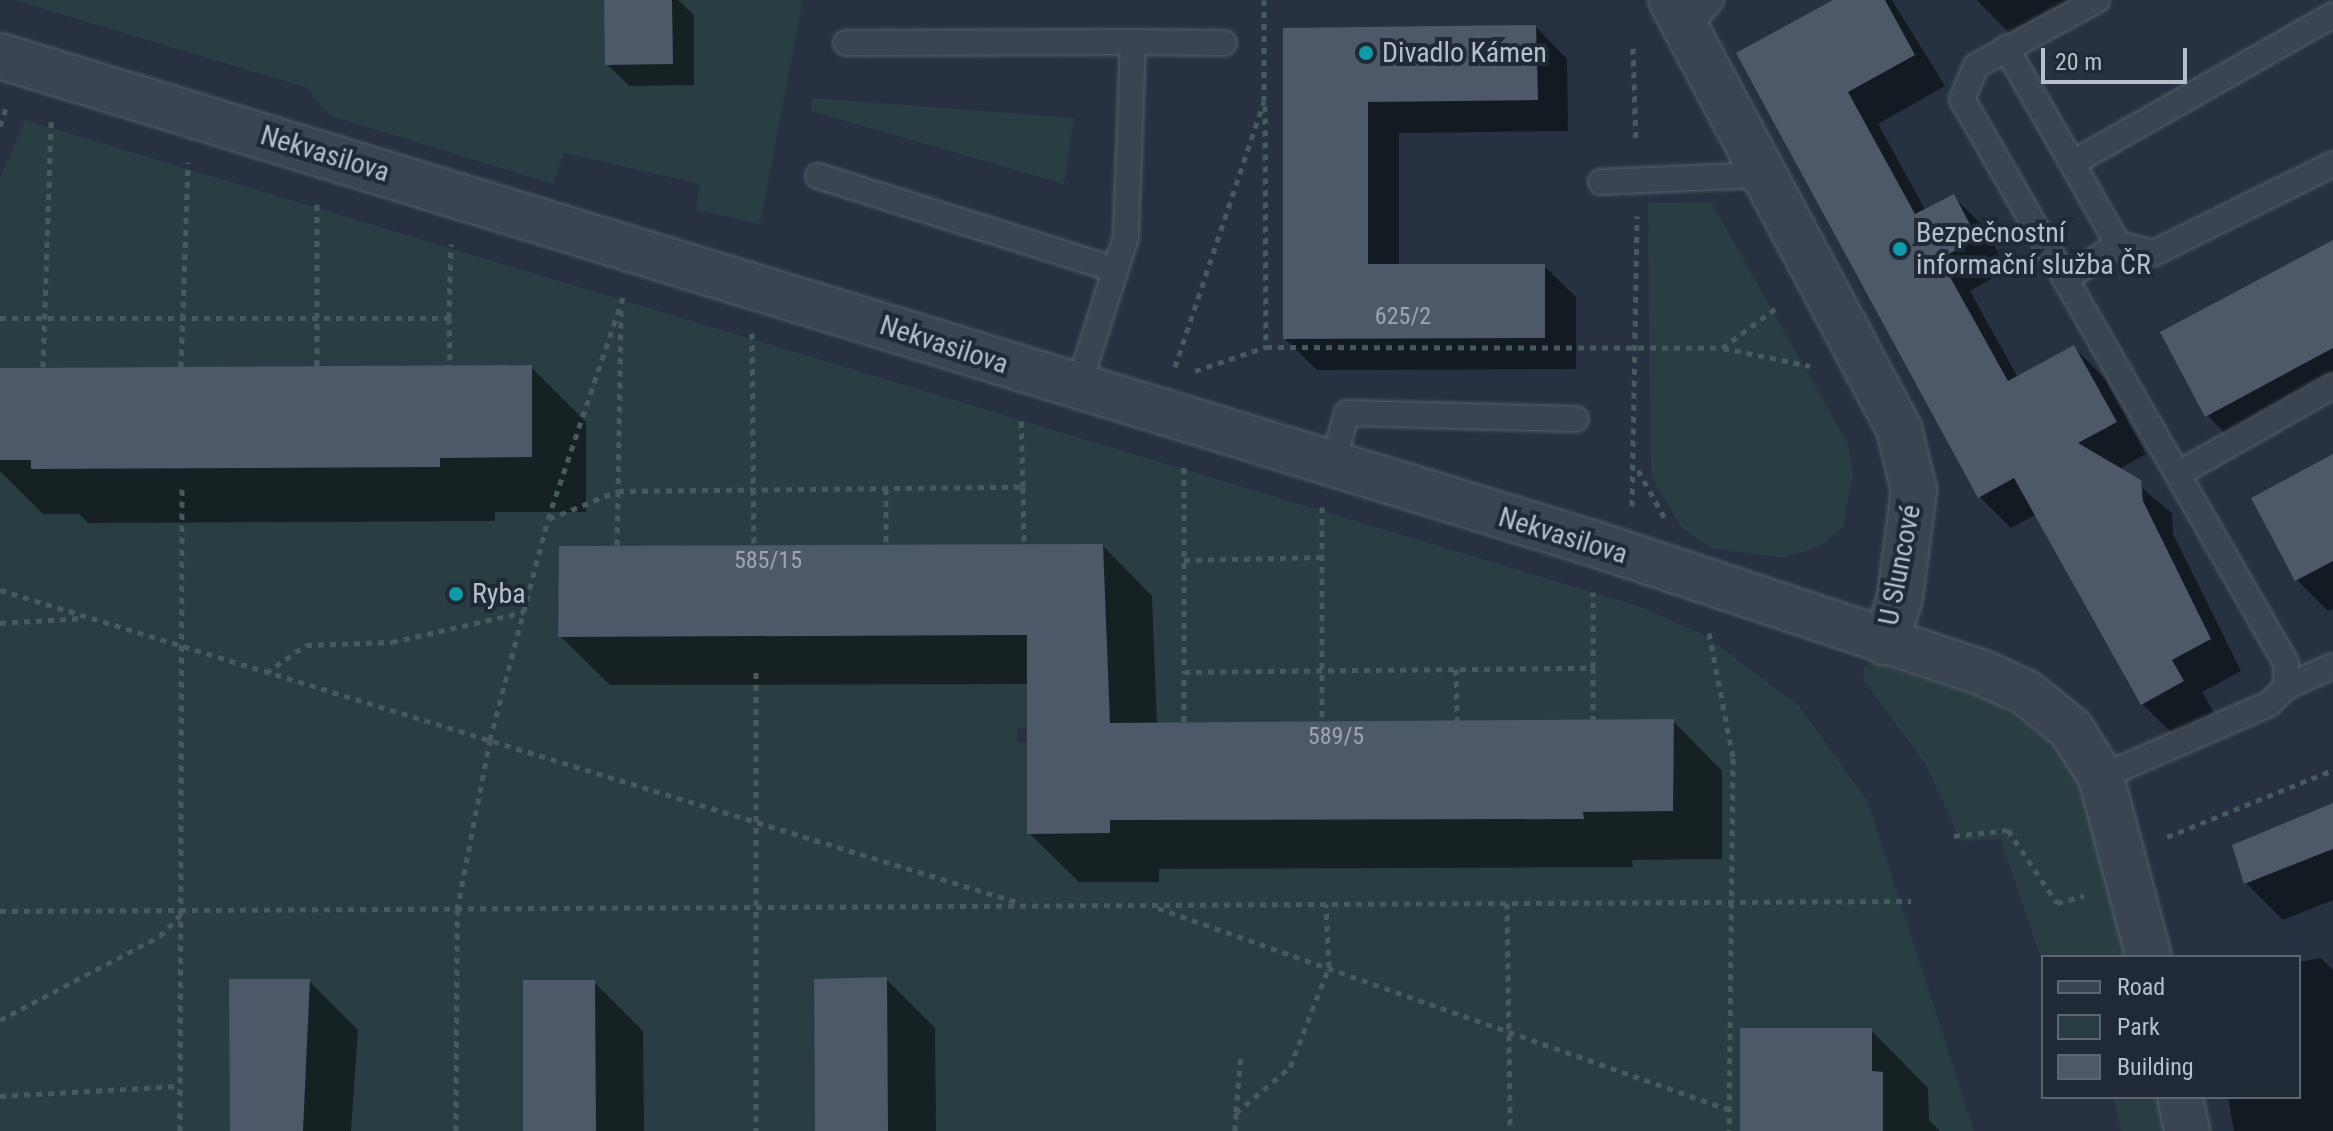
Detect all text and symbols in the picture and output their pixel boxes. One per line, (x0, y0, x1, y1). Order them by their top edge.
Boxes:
scale bar (2045, 32, 2191, 82)
place label: Divadlo Kámen (1382, 36, 1547, 70)
marker: Divadlo Kámen (1357, 44, 1375, 62)
text: 20 m (2055, 48, 2102, 76)
street label: Nekvasilova (257, 119, 393, 189)
place label: Bezpečnostní informační služba ČR (1916, 216, 2151, 282)
marker: Bezpečnostní informační služba ČR (1891, 240, 1909, 258)
house number: 625/2 (1375, 303, 1431, 331)
street label: Nekvasilova (876, 308, 1012, 382)
street label: Nekvasilova (1495, 501, 1631, 571)
street label: U Sluncové (1872, 502, 1928, 628)
house number: 585/15 (734, 547, 802, 575)
place label: Ryba (472, 577, 526, 611)
marker: Ryba (447, 585, 465, 603)
house number: 589/5 (1308, 723, 1364, 751)
legend (2041, 955, 2301, 1099)
text: Road (2117, 973, 2165, 1001)
text: Park (2117, 1013, 2160, 1041)
text: Building (2117, 1053, 2194, 1081)

